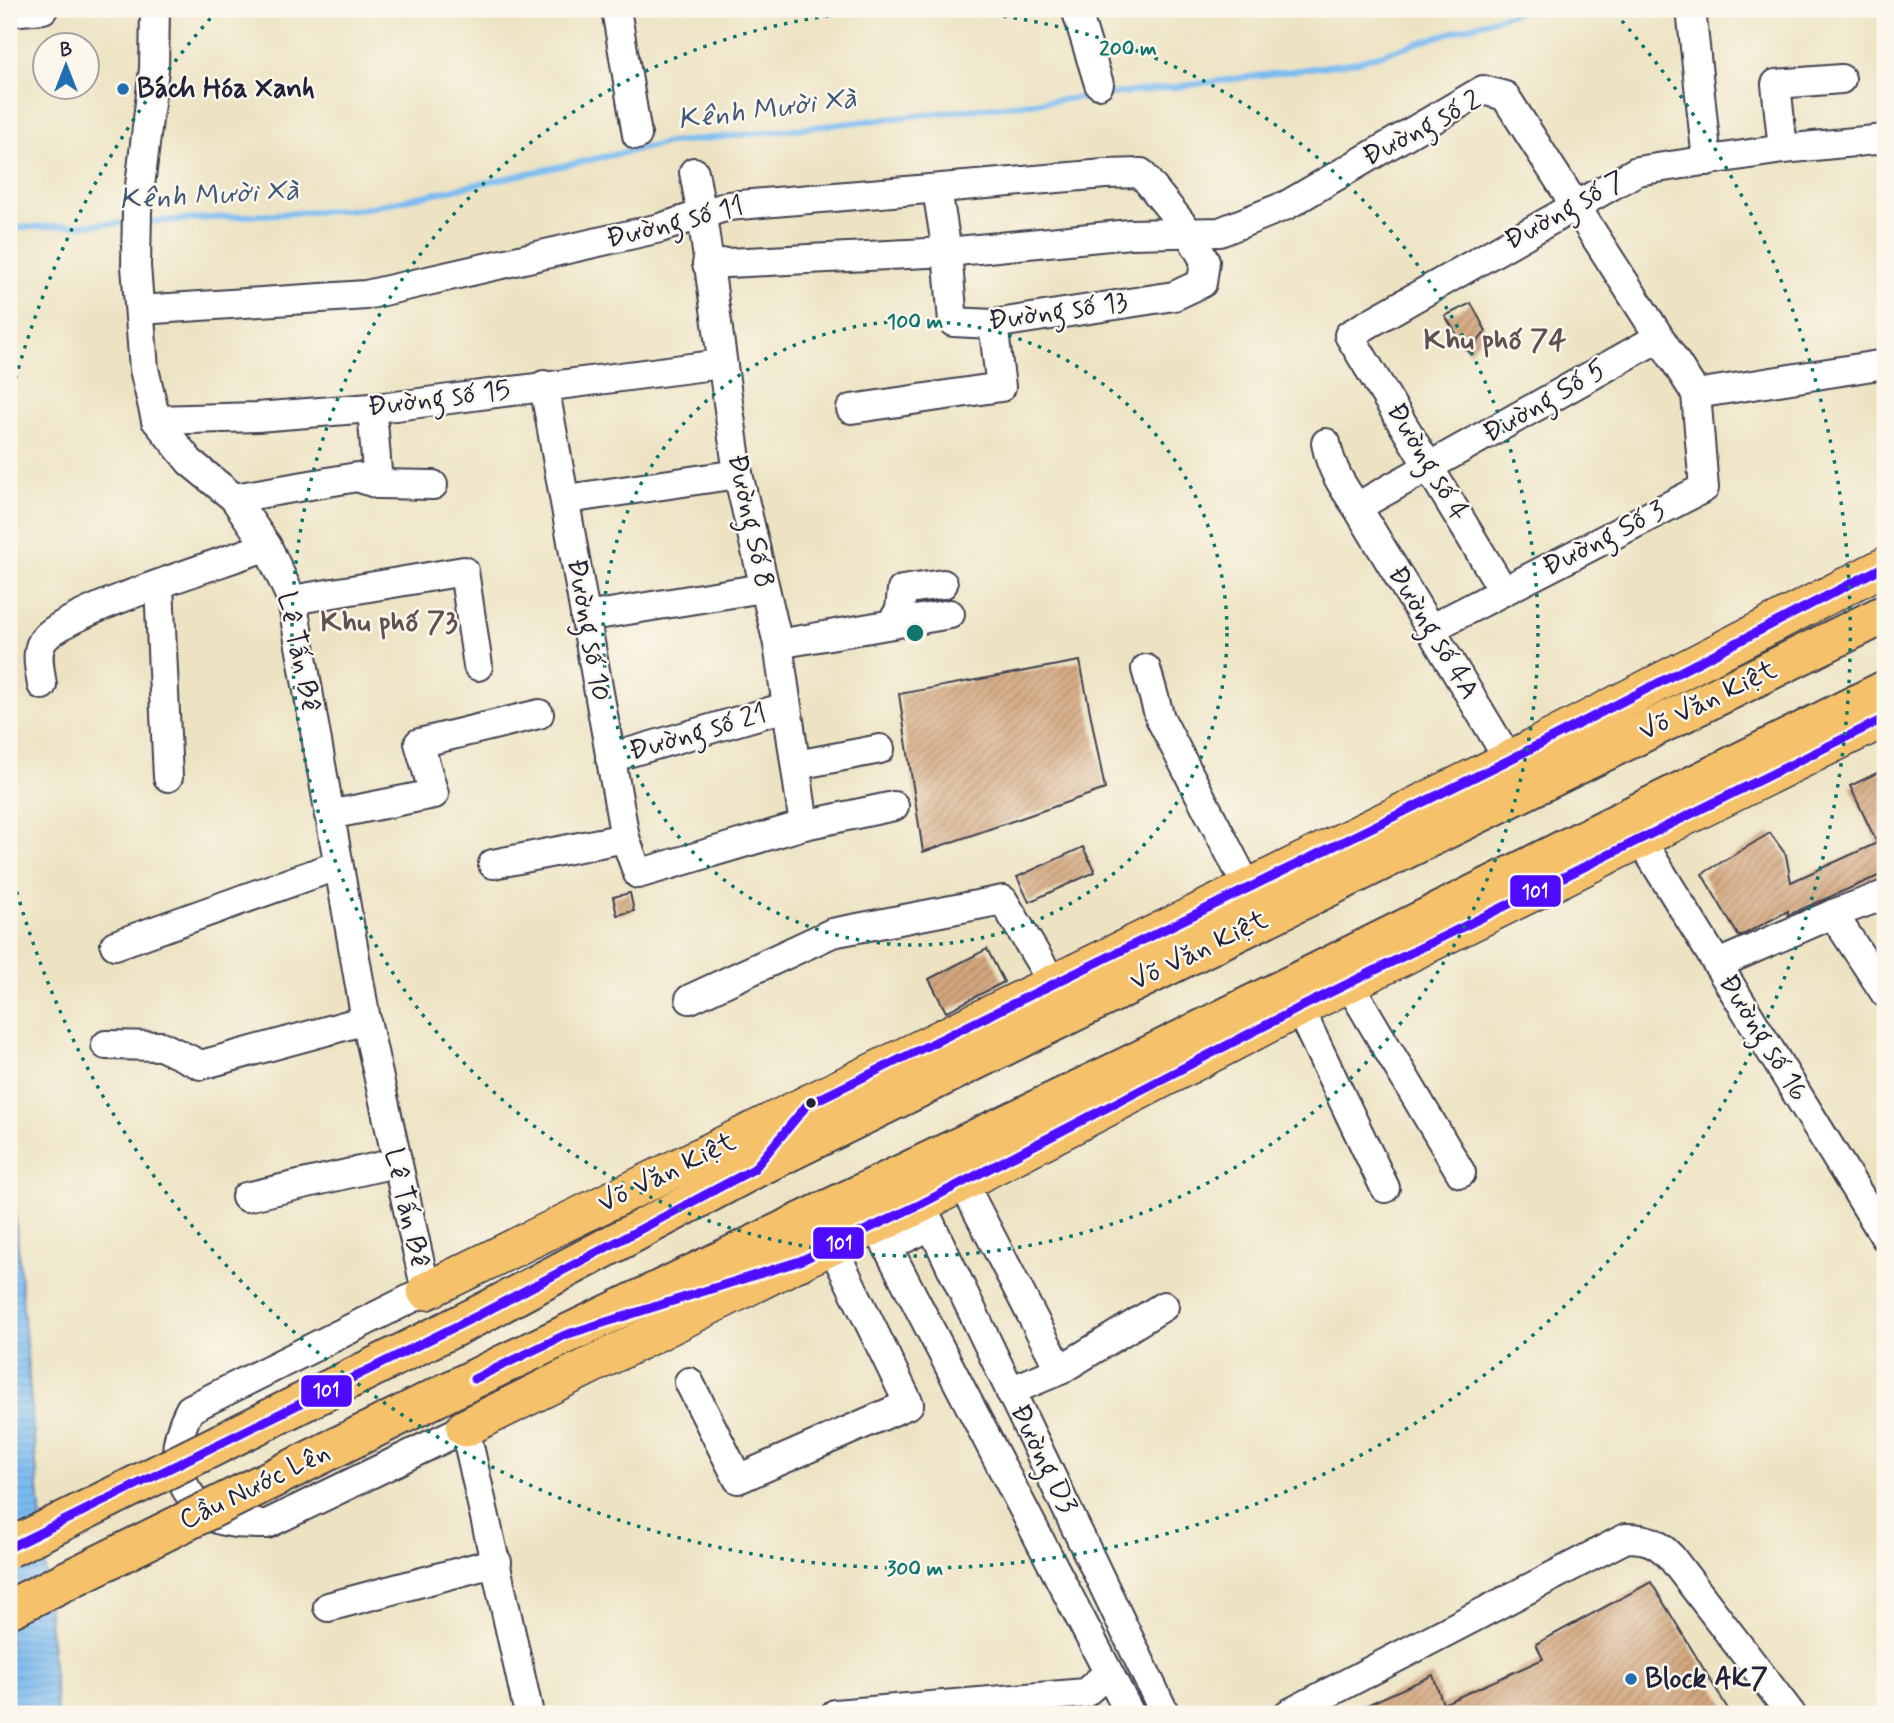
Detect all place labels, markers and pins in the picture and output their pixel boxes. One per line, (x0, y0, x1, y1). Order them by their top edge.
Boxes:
place label: Bách Hóa Xanh (137, 71, 315, 108)
marker: Bách Hóa Xanh (115, 81, 131, 97)
centre of rings (903, 621, 927, 645)
unlabelled marker (804, 1096, 818, 1110)
place label: Block AK7 (1645, 1661, 1768, 1698)
marker: Block AK7 (1623, 1671, 1639, 1687)

